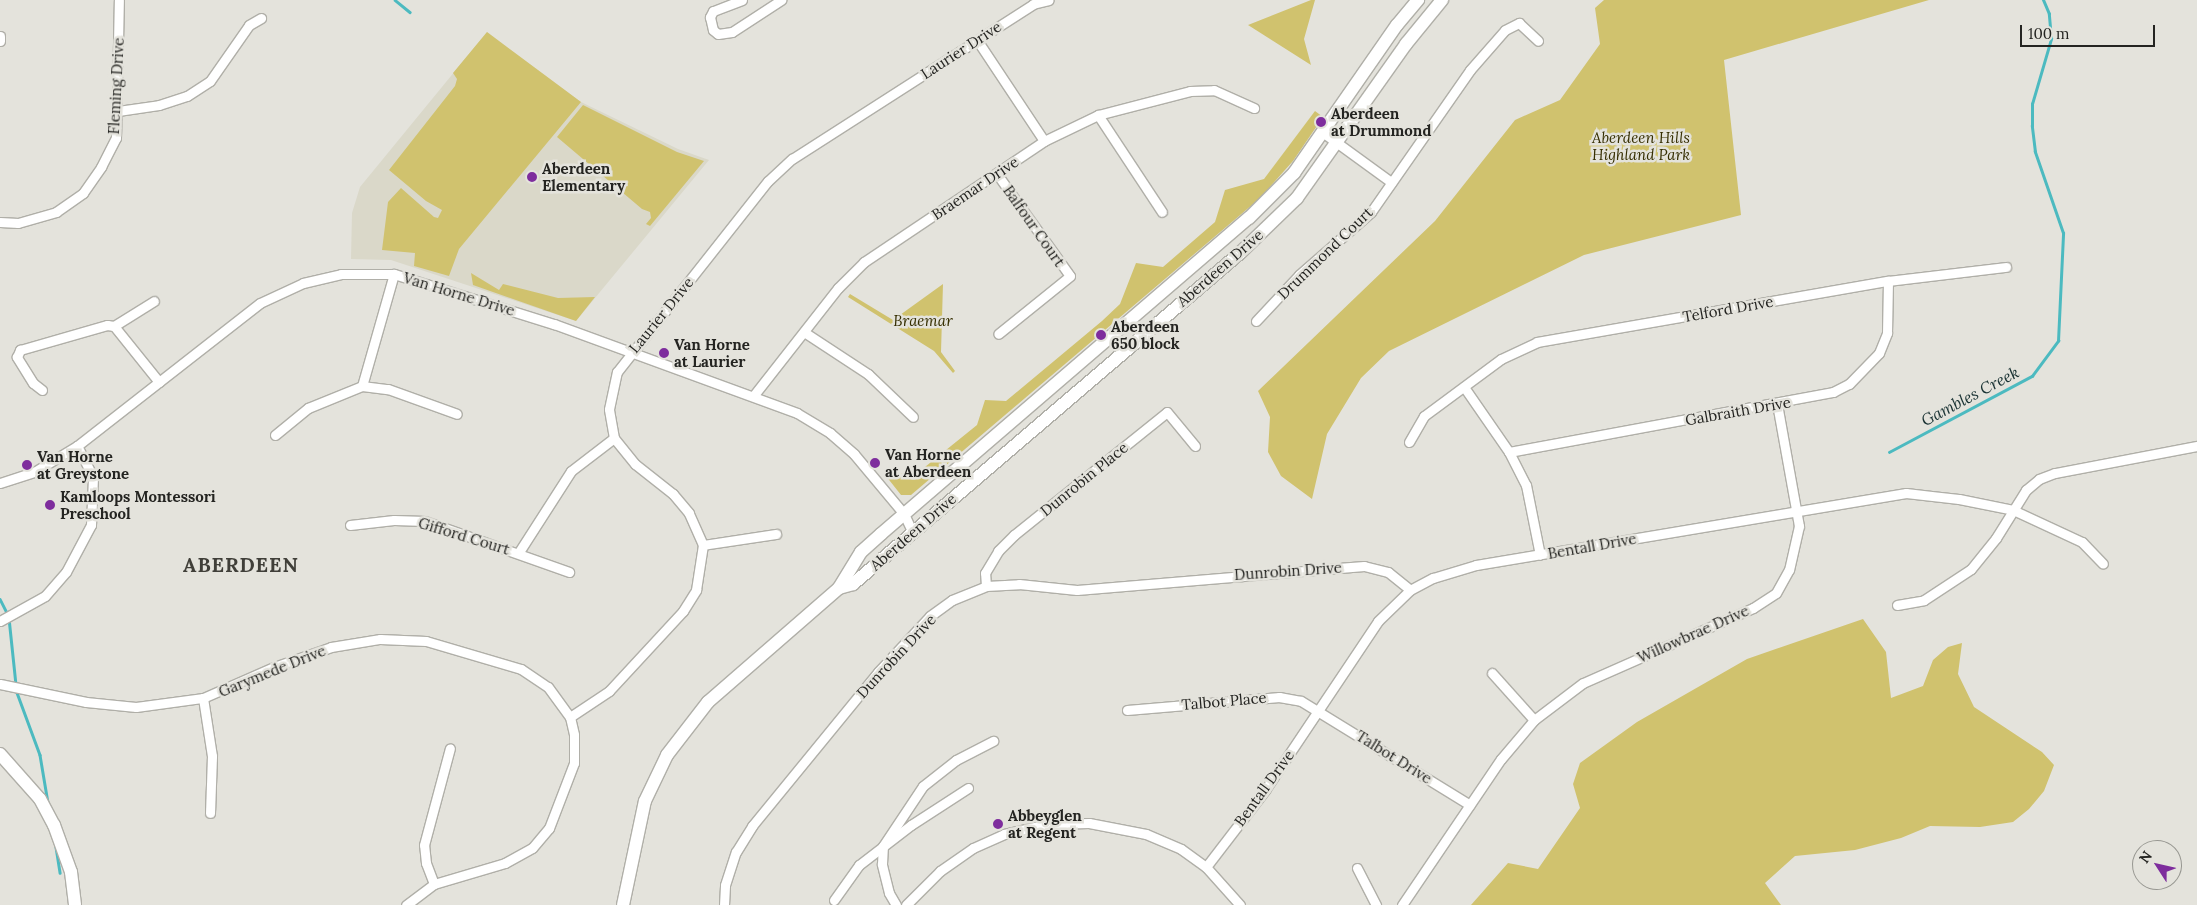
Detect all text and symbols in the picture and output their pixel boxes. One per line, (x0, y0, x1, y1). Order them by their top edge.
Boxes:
scale bar (2022, 15, 2157, 47)
street label: Laurier Drive (917, 17, 1005, 83)
text: 100 m (2028, 24, 2069, 43)
street label: Fleming Drive (104, 37, 128, 135)
place label: Aberdeen at Drummond (1331, 104, 1431, 139)
marker: Aberdeen at Drummond (1315, 116, 1327, 128)
park label: Aberdeen Hills Highland Park (1592, 128, 1690, 163)
street label: Braemar Drive (928, 152, 1022, 224)
place label: Aberdeen Elementary (542, 159, 625, 194)
marker: Aberdeen Elementary (526, 171, 538, 183)
street label: Balfour Court (999, 182, 1069, 270)
street label: Drummond Court (1274, 203, 1376, 303)
street label: Aberdeen Drive (1173, 226, 1267, 310)
street label: Van Horne Drive (401, 269, 517, 319)
street label: Laurier Drive (625, 273, 697, 357)
street label: Telford Drive (1681, 292, 1775, 326)
park label: Braemar (893, 312, 953, 330)
place label: Aberdeen 650 block (1111, 317, 1180, 352)
marker: Aberdeen 650 block (1095, 329, 1107, 341)
place label: Van Horne at Laurier (674, 335, 750, 370)
marker: Van Horne at Laurier (658, 347, 670, 359)
water label: Gambles Creek (1918, 362, 2022, 430)
street label: Galbraith Drive (1684, 393, 1792, 429)
street label: Dunrobin Place (1037, 438, 1131, 520)
place label: Van Horne at Aberdeen (885, 445, 971, 480)
place label: Van Horne at Greystone (37, 447, 129, 482)
marker: Van Horne at Aberdeen (869, 457, 881, 469)
marker: Van Horne at Greystone (21, 459, 33, 471)
place label: Kamloops Montessori Preschool (60, 487, 216, 522)
street label: Aberdeen Drive (866, 490, 960, 574)
marker: Kamloops Montessori Preschool (44, 499, 56, 511)
street label: Gifford Court (416, 514, 512, 558)
street label: Bentall Drive (1546, 529, 1638, 563)
district label: ABERDEEN (182, 552, 300, 576)
street label: Dunrobin Drive (1234, 558, 1342, 584)
street label: Willowbrae Drive (1634, 601, 1752, 667)
street label: Dunrobin Drive (853, 610, 939, 702)
street label: Garymede Drive (216, 641, 328, 701)
street label: Talbot Place (1181, 688, 1267, 714)
street label: Talbot Drive (1353, 727, 1435, 787)
street label: Bentall Drive (1230, 746, 1298, 830)
place label: Abbeyglen at Regent (1008, 806, 1082, 841)
marker: Abbeyglen at Regent (992, 818, 1004, 830)
north arrow (2132, 840, 2182, 890)
text: N (2135, 847, 2156, 867)

